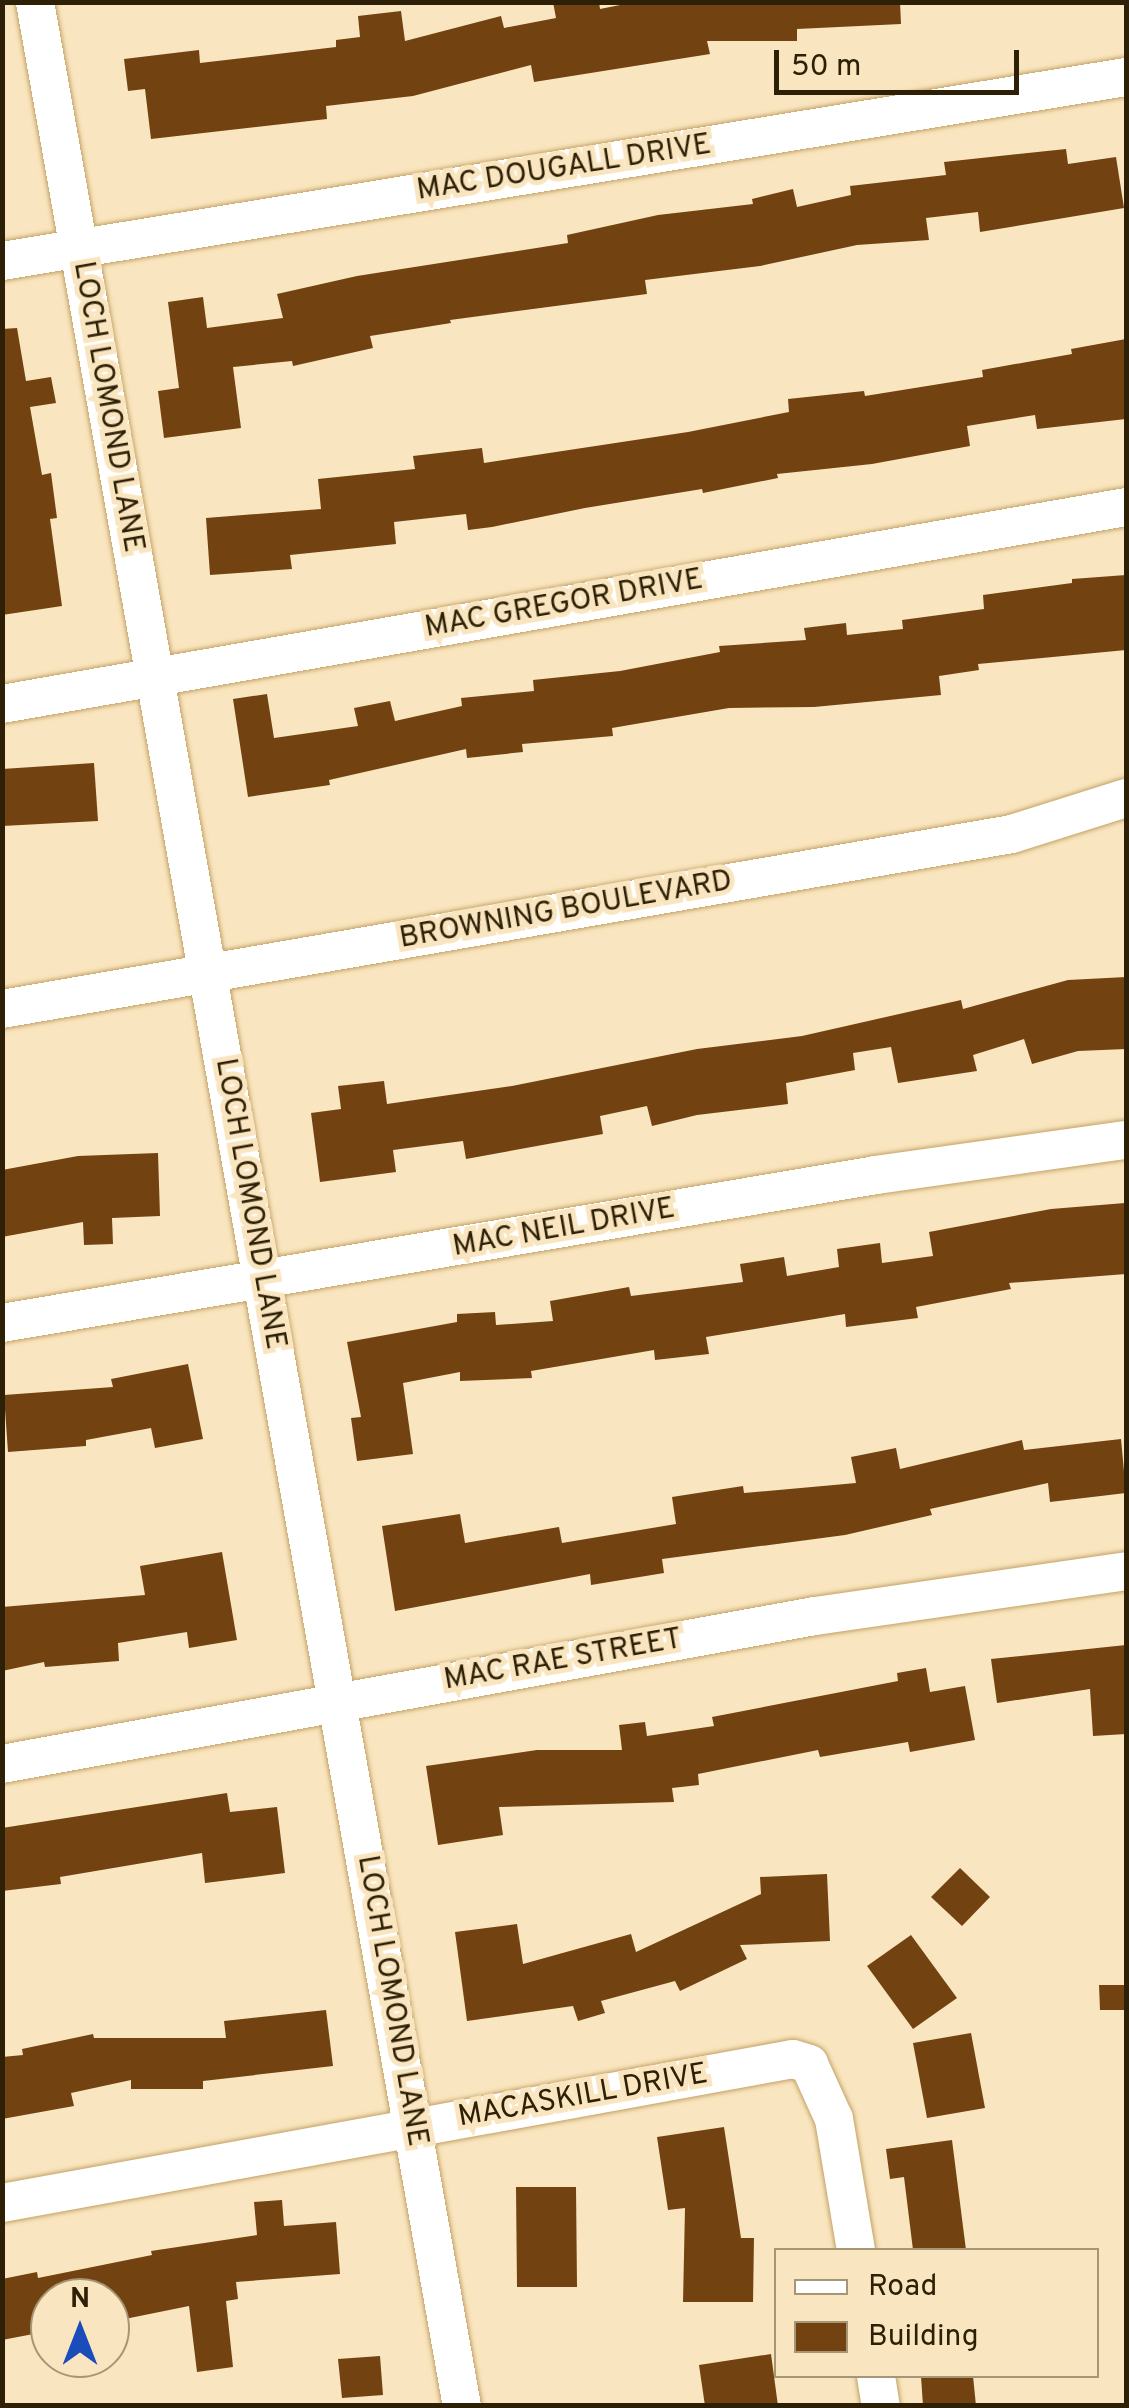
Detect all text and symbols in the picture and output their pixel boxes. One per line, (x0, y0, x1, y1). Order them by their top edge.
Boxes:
scale bar (779, 30, 1024, 92)
text: 50 m (791, 49, 861, 86)
street label: MAC DOUGALL DRIVE (414, 128, 714, 210)
street label: LOCH LOMOND LANE (64, 259, 150, 555)
street label: MAC GREGOR DRIVE (422, 563, 706, 647)
street label: BROWNING BOULEVARD (397, 864, 735, 958)
street label: LOCH LOMOND LANE (206, 1056, 292, 1352)
street label: MAC NEIL DRIVE (450, 1192, 678, 1266)
street label: MAC RAE STREET (441, 1622, 685, 1700)
street label: LOCH LOMOND LANE (348, 1853, 434, 2149)
street label: MACASKILL DRIVE (455, 2057, 711, 2137)
legend (774, 2248, 1099, 2378)
text: Road (868, 2269, 937, 2306)
north arrow (30, 2278, 130, 2378)
text: N (70, 2282, 90, 2318)
text: Building (868, 2319, 979, 2356)

